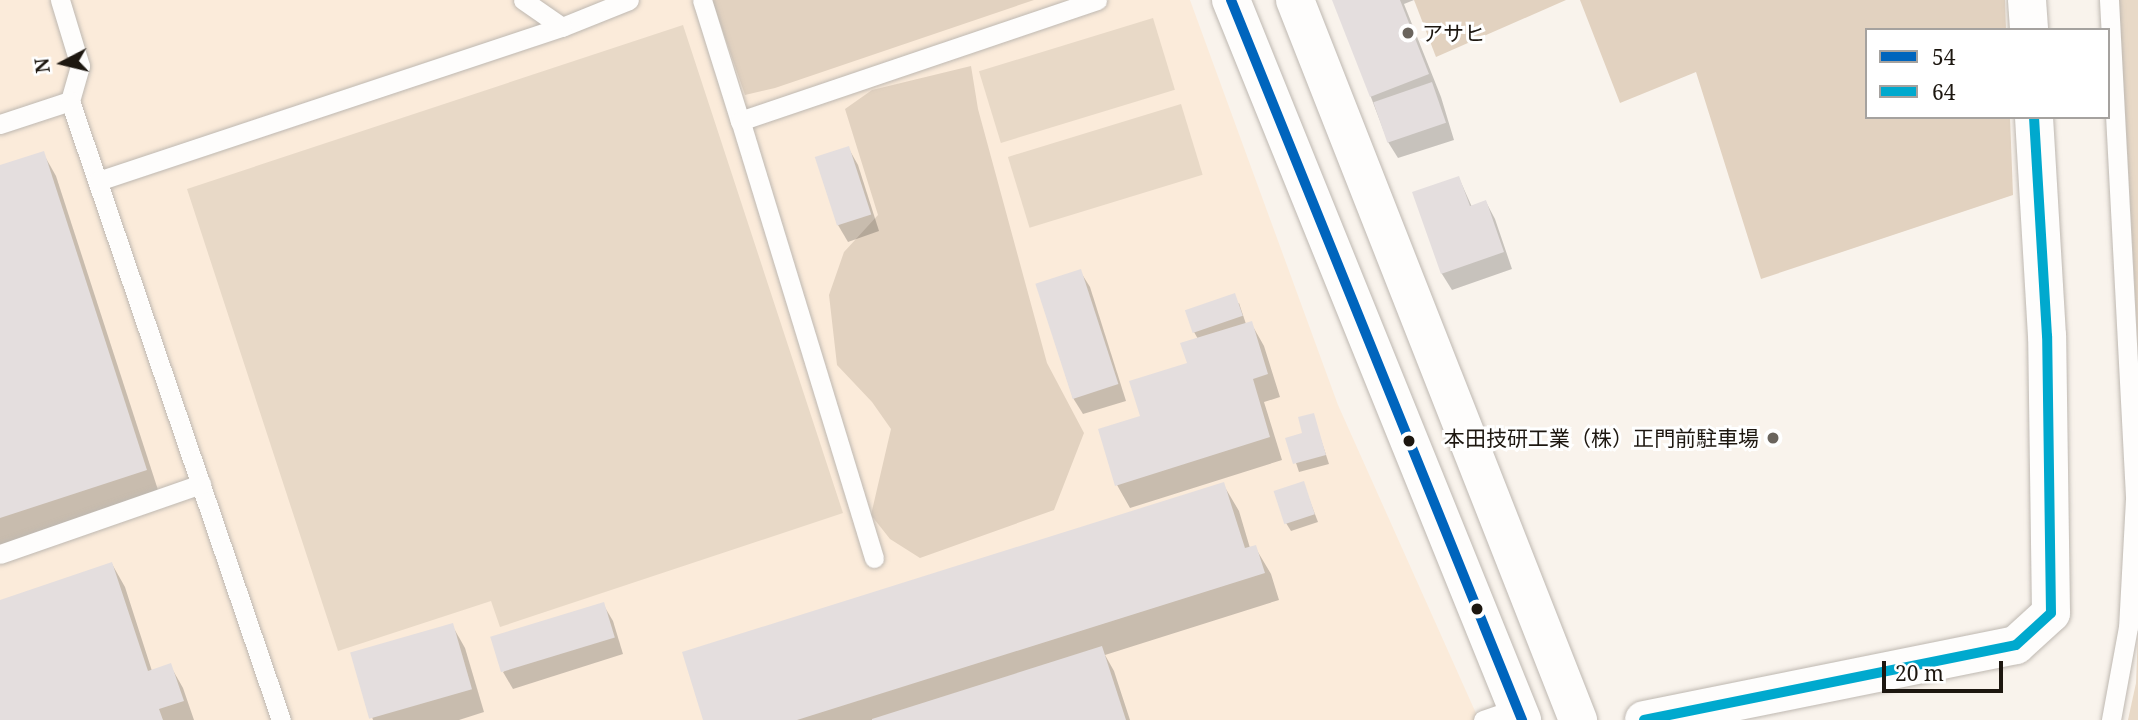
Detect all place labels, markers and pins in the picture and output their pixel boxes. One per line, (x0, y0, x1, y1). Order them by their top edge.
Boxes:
place label: アサヒ (1422, 20, 1485, 46)
marker: アサヒ (1400, 25, 1416, 41)
place label: 本田技研工業（株）正門前駐車場 (1444, 425, 1759, 451)
marker: 本田技研工業（株）正門前駐車場 (1765, 430, 1781, 446)
unlabelled marker (1402, 434, 1416, 448)
unlabelled marker (1470, 602, 1484, 616)

